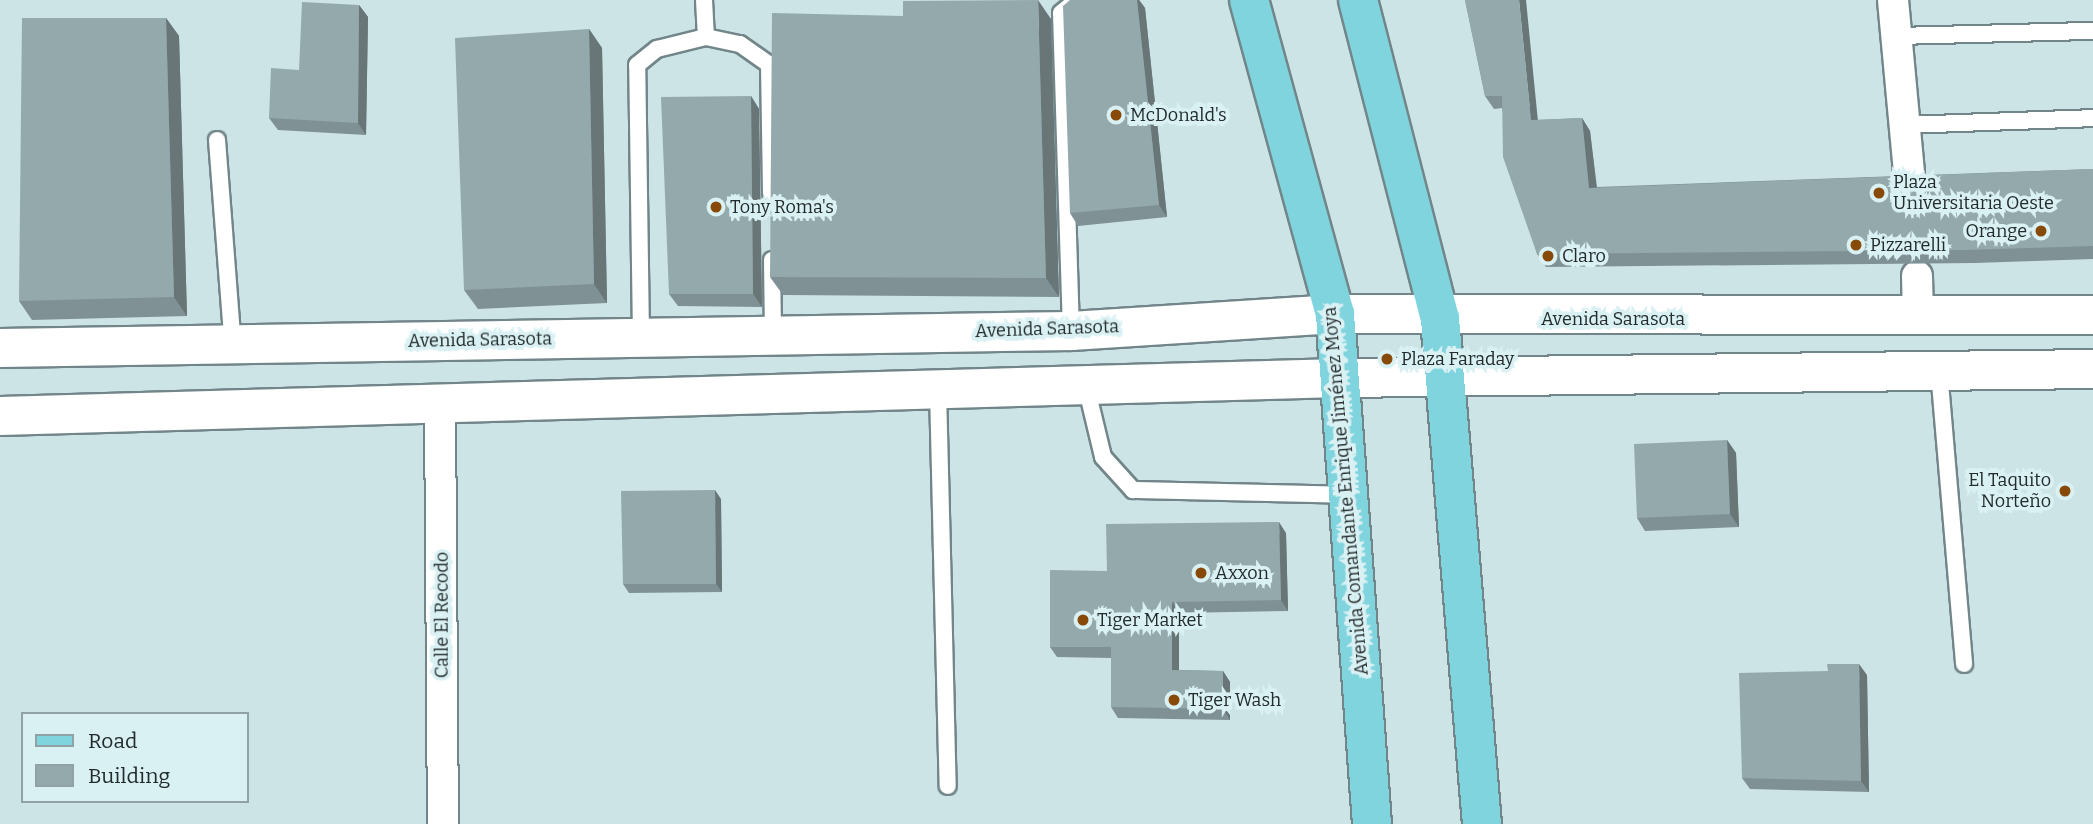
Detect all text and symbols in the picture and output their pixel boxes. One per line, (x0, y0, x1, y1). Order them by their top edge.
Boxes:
place label: McDonald's (1130, 104, 1227, 126)
marker: McDonald's (1108, 107, 1124, 123)
place label: Plaza Universitaria Oeste (1893, 172, 2054, 214)
marker: Plaza Universitaria Oeste (1871, 185, 1887, 201)
place label: Tony Roma's (730, 196, 834, 218)
marker: Tony Roma's (708, 199, 724, 215)
place label: Orange (1966, 220, 2027, 242)
marker: Orange (2033, 223, 2049, 239)
place label: Pizzarelli (1870, 234, 1946, 256)
marker: Pizzarelli (1848, 237, 1864, 253)
place label: Claro (1562, 245, 1606, 267)
marker: Claro (1540, 248, 1556, 264)
street label: Avenida Comandante Enrique Jiménez Moya (1319, 306, 1373, 676)
street label: Avenida Sarasota (1541, 308, 1685, 330)
street label: Avenida Sarasota (975, 316, 1119, 342)
street label: Avenida Sarasota (408, 328, 552, 352)
place label: Plaza Faraday (1401, 348, 1514, 370)
marker: Plaza Faraday (1379, 351, 1395, 367)
place label: El Taquito Norteño (1968, 470, 2051, 512)
marker: El Taquito Norteño (2057, 483, 2073, 499)
street label: Calle El Recodo (431, 552, 453, 678)
place label: Axxon (1215, 562, 1269, 584)
marker: Axxon (1193, 565, 1209, 581)
place label: Tiger Market (1097, 609, 1203, 631)
marker: Tiger Market (1075, 612, 1091, 628)
place label: Tiger Wash (1188, 689, 1281, 711)
marker: Tiger Wash (1166, 692, 1182, 708)
legend (21, 712, 248, 803)
text: Road (88, 728, 137, 754)
text: Building (88, 763, 170, 789)

